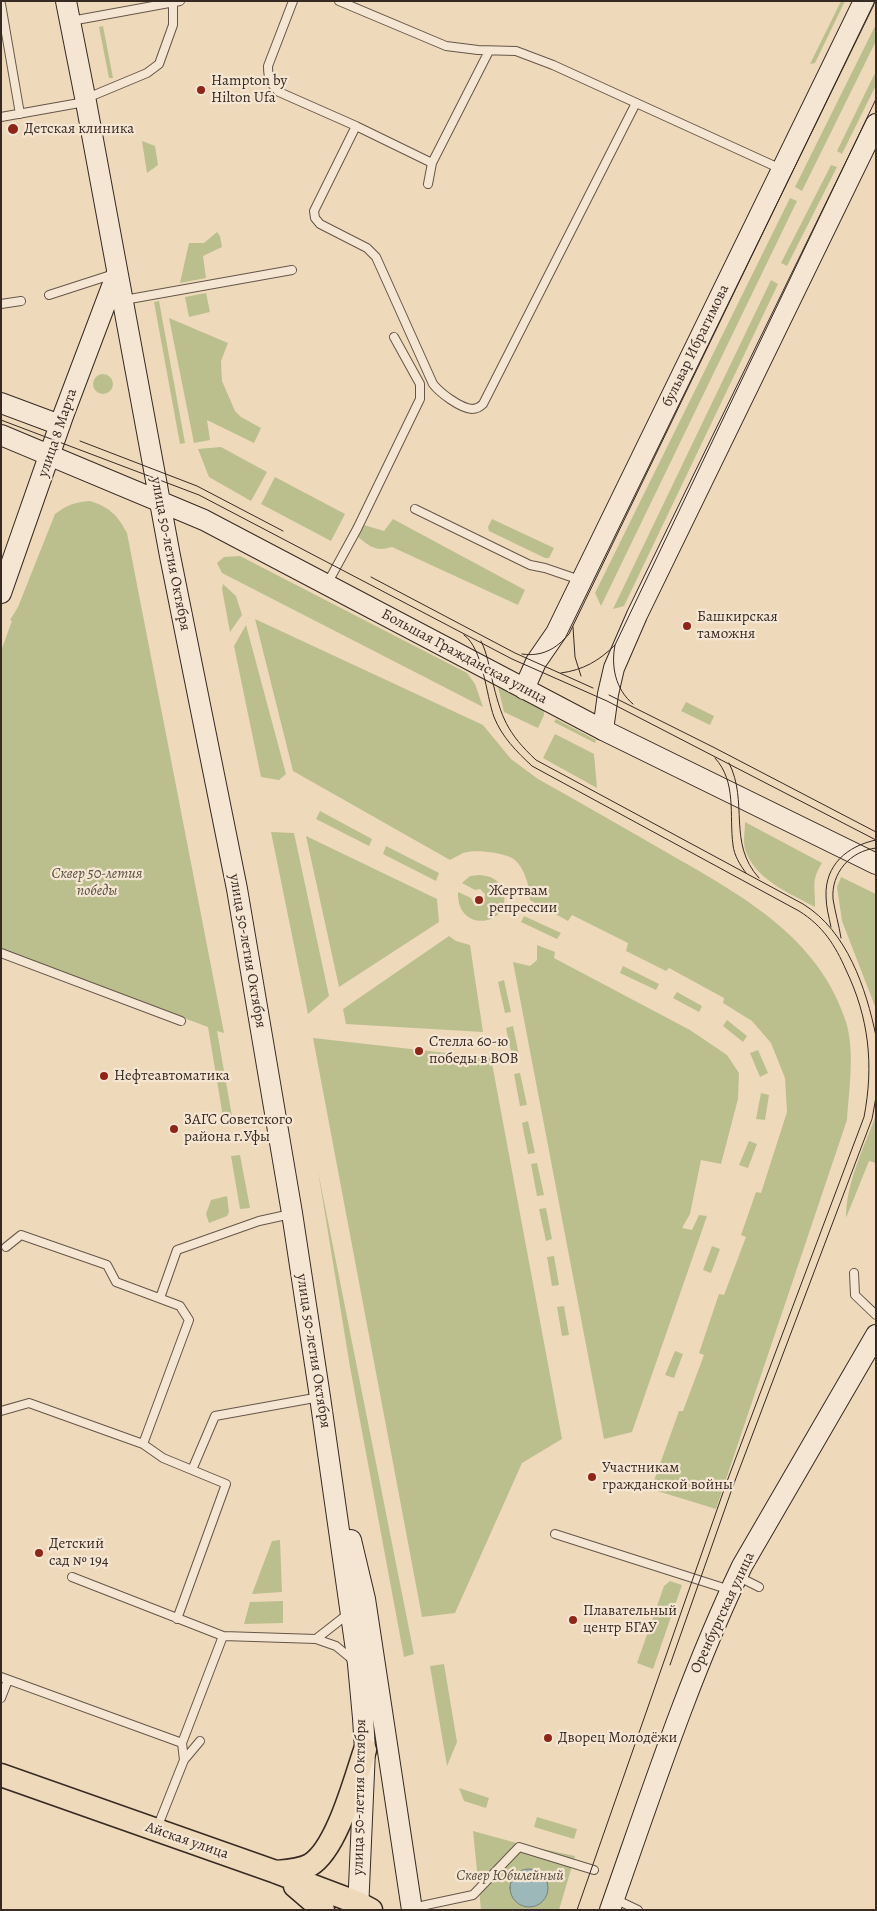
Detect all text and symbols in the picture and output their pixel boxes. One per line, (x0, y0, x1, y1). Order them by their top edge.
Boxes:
place label: Hampton by Hilton Ufa (211, 72, 287, 107)
marker: Hampton by Hilton Ufa (195, 84, 207, 96)
place label: Детская клиника (24, 120, 134, 138)
marker: Детская клиника (6, 122, 20, 136)
street label: бульвар Ибрагимова (659, 282, 733, 410)
street label: улица 8 Марта (34, 386, 82, 480)
street label: улица 50-летия Октября (146, 476, 194, 632)
street label: Большая Гражданская улица (378, 606, 550, 708)
place label: Башкирская таможня (697, 608, 778, 643)
marker: Башкирская таможня (681, 620, 693, 632)
park label: Сквер 50-летия победы (52, 865, 142, 900)
street label: улица 50-летия Октября (225, 873, 269, 1029)
place label: Жертвам репрессии (489, 882, 557, 917)
marker: Жертвам репрессии (473, 894, 485, 906)
place label: Стелла 60-ю победы в ВОВ (429, 1033, 519, 1068)
marker: Стелла 60-ю победы в ВОВ (413, 1045, 425, 1057)
place label: Нефтеавтоматика (114, 1067, 230, 1085)
marker: Нефтеавтоматика (98, 1070, 110, 1082)
place label: ЗАГС Советского района г.Уфы (184, 1111, 293, 1146)
marker: ЗАГС Советского района г.Уфы (168, 1123, 180, 1135)
street label: улица 50-летия Октября (292, 1272, 334, 1430)
place label: Участникам гражданской войны (602, 1459, 733, 1494)
marker: Участникам гражданской войны (586, 1471, 598, 1483)
place label: Детский сад № 194 (49, 1535, 109, 1570)
marker: Детский сад № 194 (33, 1547, 45, 1559)
street label: Оренбургская улица (687, 1549, 759, 1677)
place label: Плавательный центр БГАУ (583, 1602, 677, 1637)
marker: Плавательный центр БГАУ (567, 1614, 579, 1626)
street label: улица 50-летия Октября (350, 1719, 370, 1875)
place label: Дворец Молодёжи (558, 1729, 677, 1747)
marker: Дворец Молодёжи (542, 1732, 554, 1744)
street label: Айская улица (143, 1818, 231, 1864)
park label: Сквер Юбилейный (456, 1867, 564, 1885)

